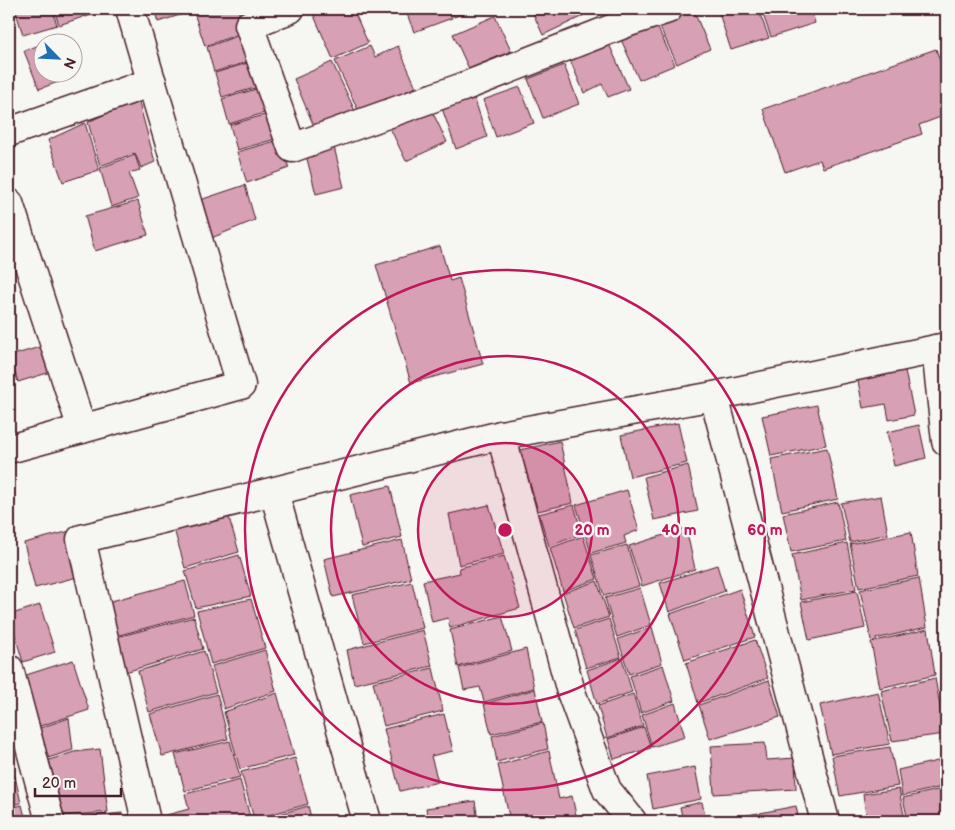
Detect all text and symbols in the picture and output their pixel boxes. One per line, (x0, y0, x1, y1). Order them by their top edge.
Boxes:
north arrow (32, 32, 82, 82)
text: N (60, 55, 79, 71)
centre of rings (496, 521, 514, 539)
text: 20 m (575, 521, 610, 540)
text: 40 m (661, 521, 697, 540)
text: 60 m (747, 521, 783, 540)
scale bar (35, 765, 121, 797)
text: 20 m (42, 774, 76, 793)

